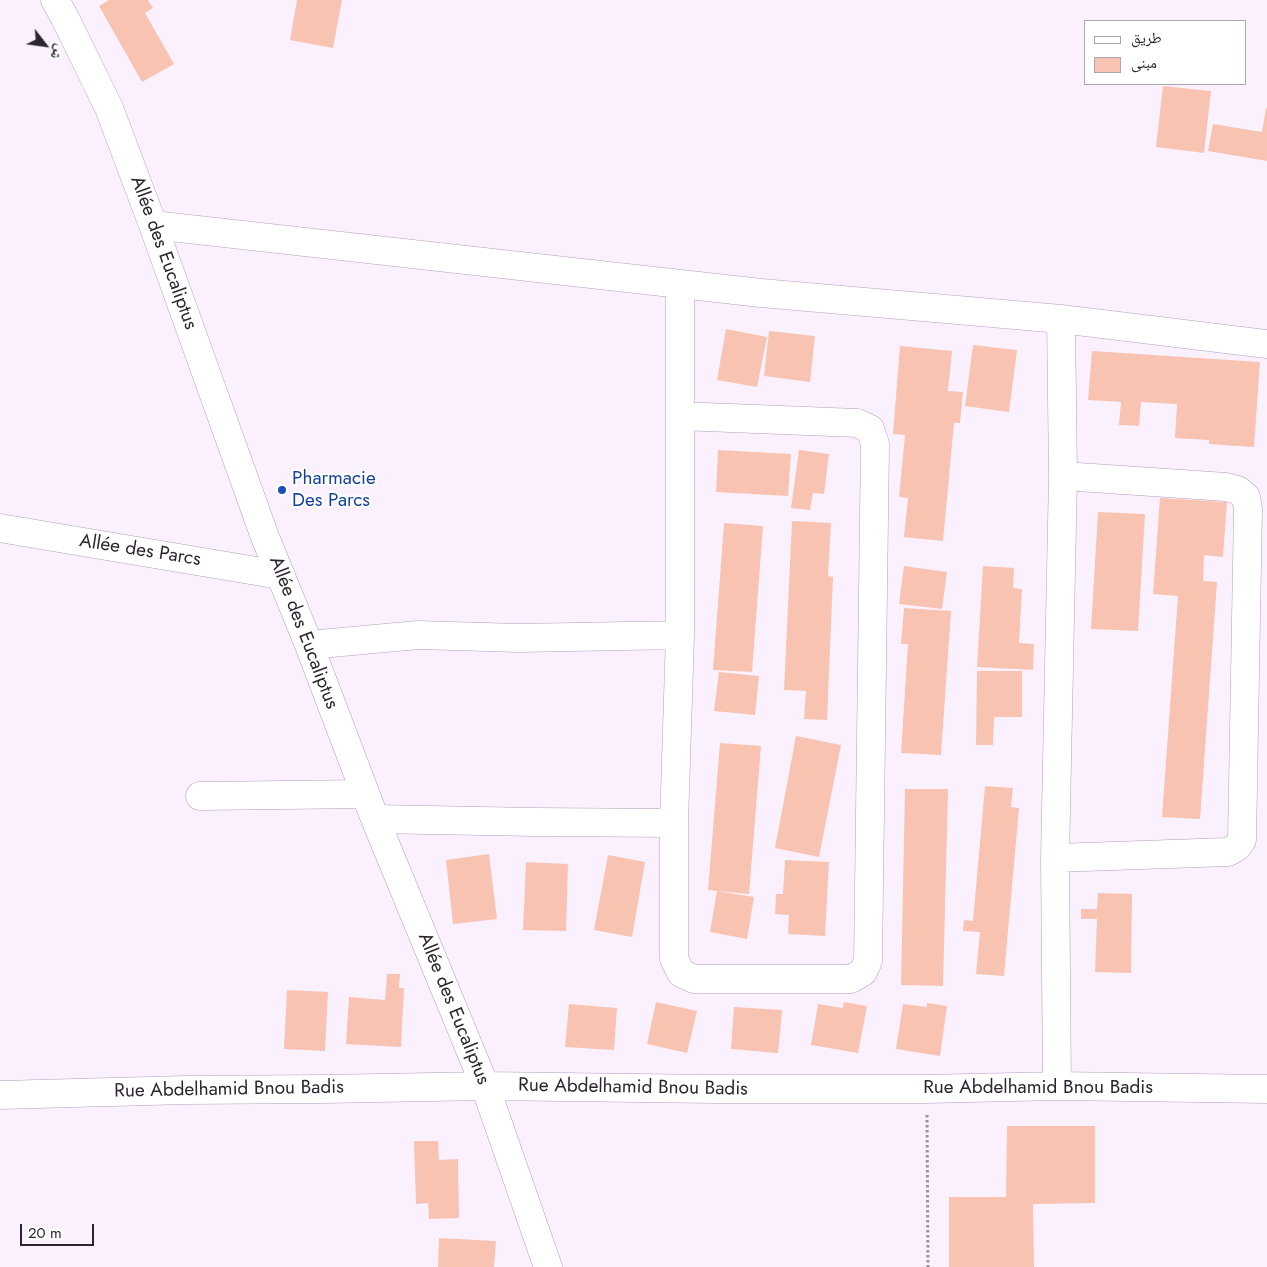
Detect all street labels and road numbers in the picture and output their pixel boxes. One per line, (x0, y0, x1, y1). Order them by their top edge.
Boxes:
street label: Allée des Eucaliptus (125, 173, 201, 333)
street label: Allée des Parcs (78, 530, 202, 572)
street label: Allée des Eucaliptus (263, 554, 343, 712)
street label: Allée des Eucaliptus (412, 930, 494, 1088)
street label: Rue Abdelhamid Bnou Badis (518, 1075, 748, 1101)
street label: Rue Abdelhamid Bnou Badis (114, 1077, 344, 1103)
street label: Rue Abdelhamid Bnou Badis (923, 1077, 1153, 1099)

